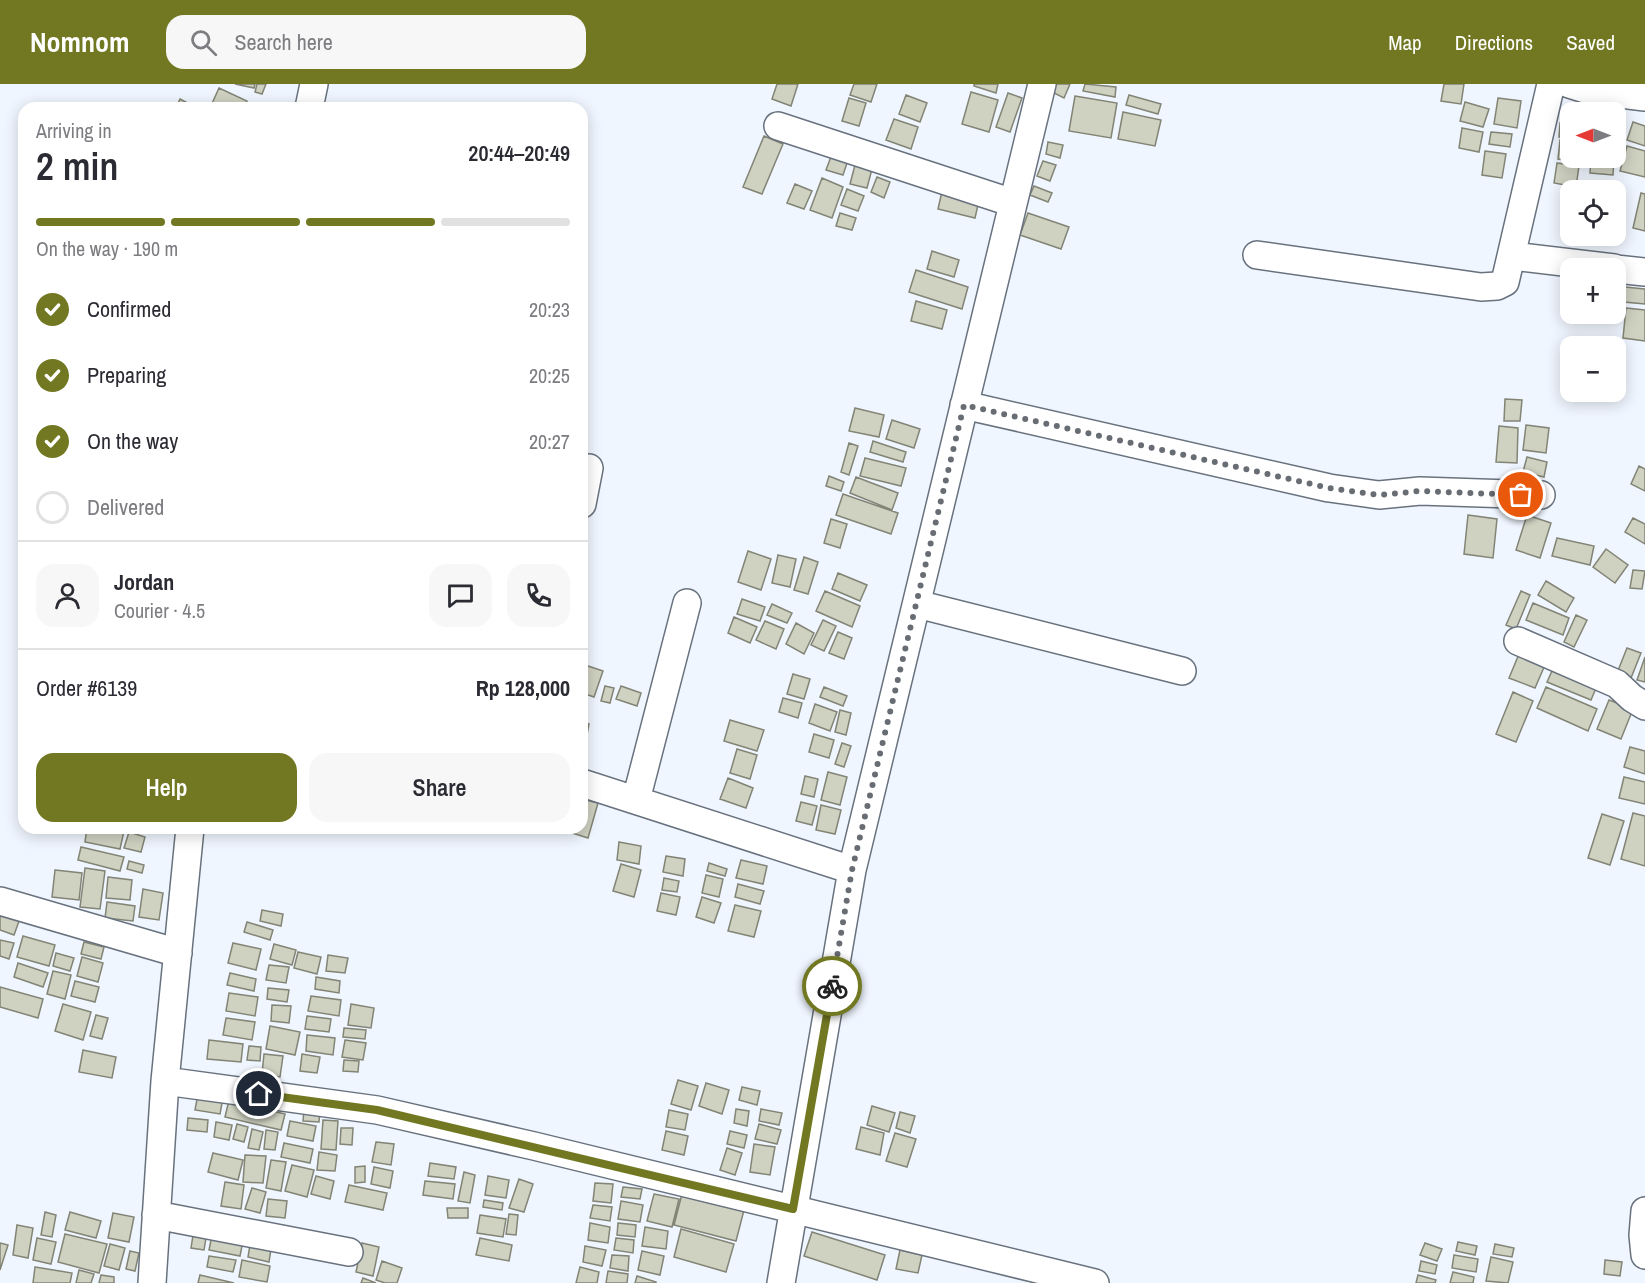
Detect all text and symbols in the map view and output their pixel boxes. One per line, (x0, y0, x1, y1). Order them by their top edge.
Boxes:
search box (166, 15, 586, 69)
text: Nomnom (30, 23, 130, 61)
icon: search (187, 26, 220, 59)
text: Search here (235, 27, 333, 57)
text: Map (1388, 28, 1422, 57)
text: Directions (1455, 28, 1533, 57)
text: Saved (1566, 28, 1615, 57)
north arrow (1560, 102, 1626, 168)
map controls (1560, 102, 1626, 402)
text: Arriving in (36, 117, 112, 144)
text: 20:44–20:49 (468, 138, 570, 168)
text: 2 min (36, 140, 118, 192)
button: locate (1560, 180, 1626, 246)
text: On the way · 190 m (36, 235, 178, 262)
button: + (1560, 258, 1626, 324)
icon: check (36, 293, 69, 326)
text: Confirmed (87, 294, 171, 324)
text: 20:23 (529, 296, 570, 323)
button: − (1560, 336, 1626, 402)
icon: check (36, 359, 69, 392)
text: Preparing (87, 360, 166, 390)
text: 20:25 (529, 362, 570, 389)
icon: check (36, 425, 69, 458)
text: On the way (87, 426, 178, 456)
text: 20:27 (529, 428, 570, 455)
pin (1495, 469, 1546, 520)
icon: bag (1504, 478, 1537, 511)
text: Delivered (87, 492, 164, 522)
button: person (36, 564, 99, 627)
button: chat (429, 564, 492, 627)
button: phone (507, 564, 570, 627)
text: Jordan (114, 567, 174, 597)
text: Courier · 4.5 (114, 597, 205, 624)
text: Order #6139 (36, 673, 137, 703)
text: Rp 128,000 (476, 673, 570, 703)
button: Help (36, 753, 297, 822)
button: Share (309, 753, 570, 822)
courier (802, 956, 862, 1016)
icon: bike (816, 970, 849, 1003)
pin (233, 1068, 284, 1119)
icon: home (242, 1077, 275, 1110)

